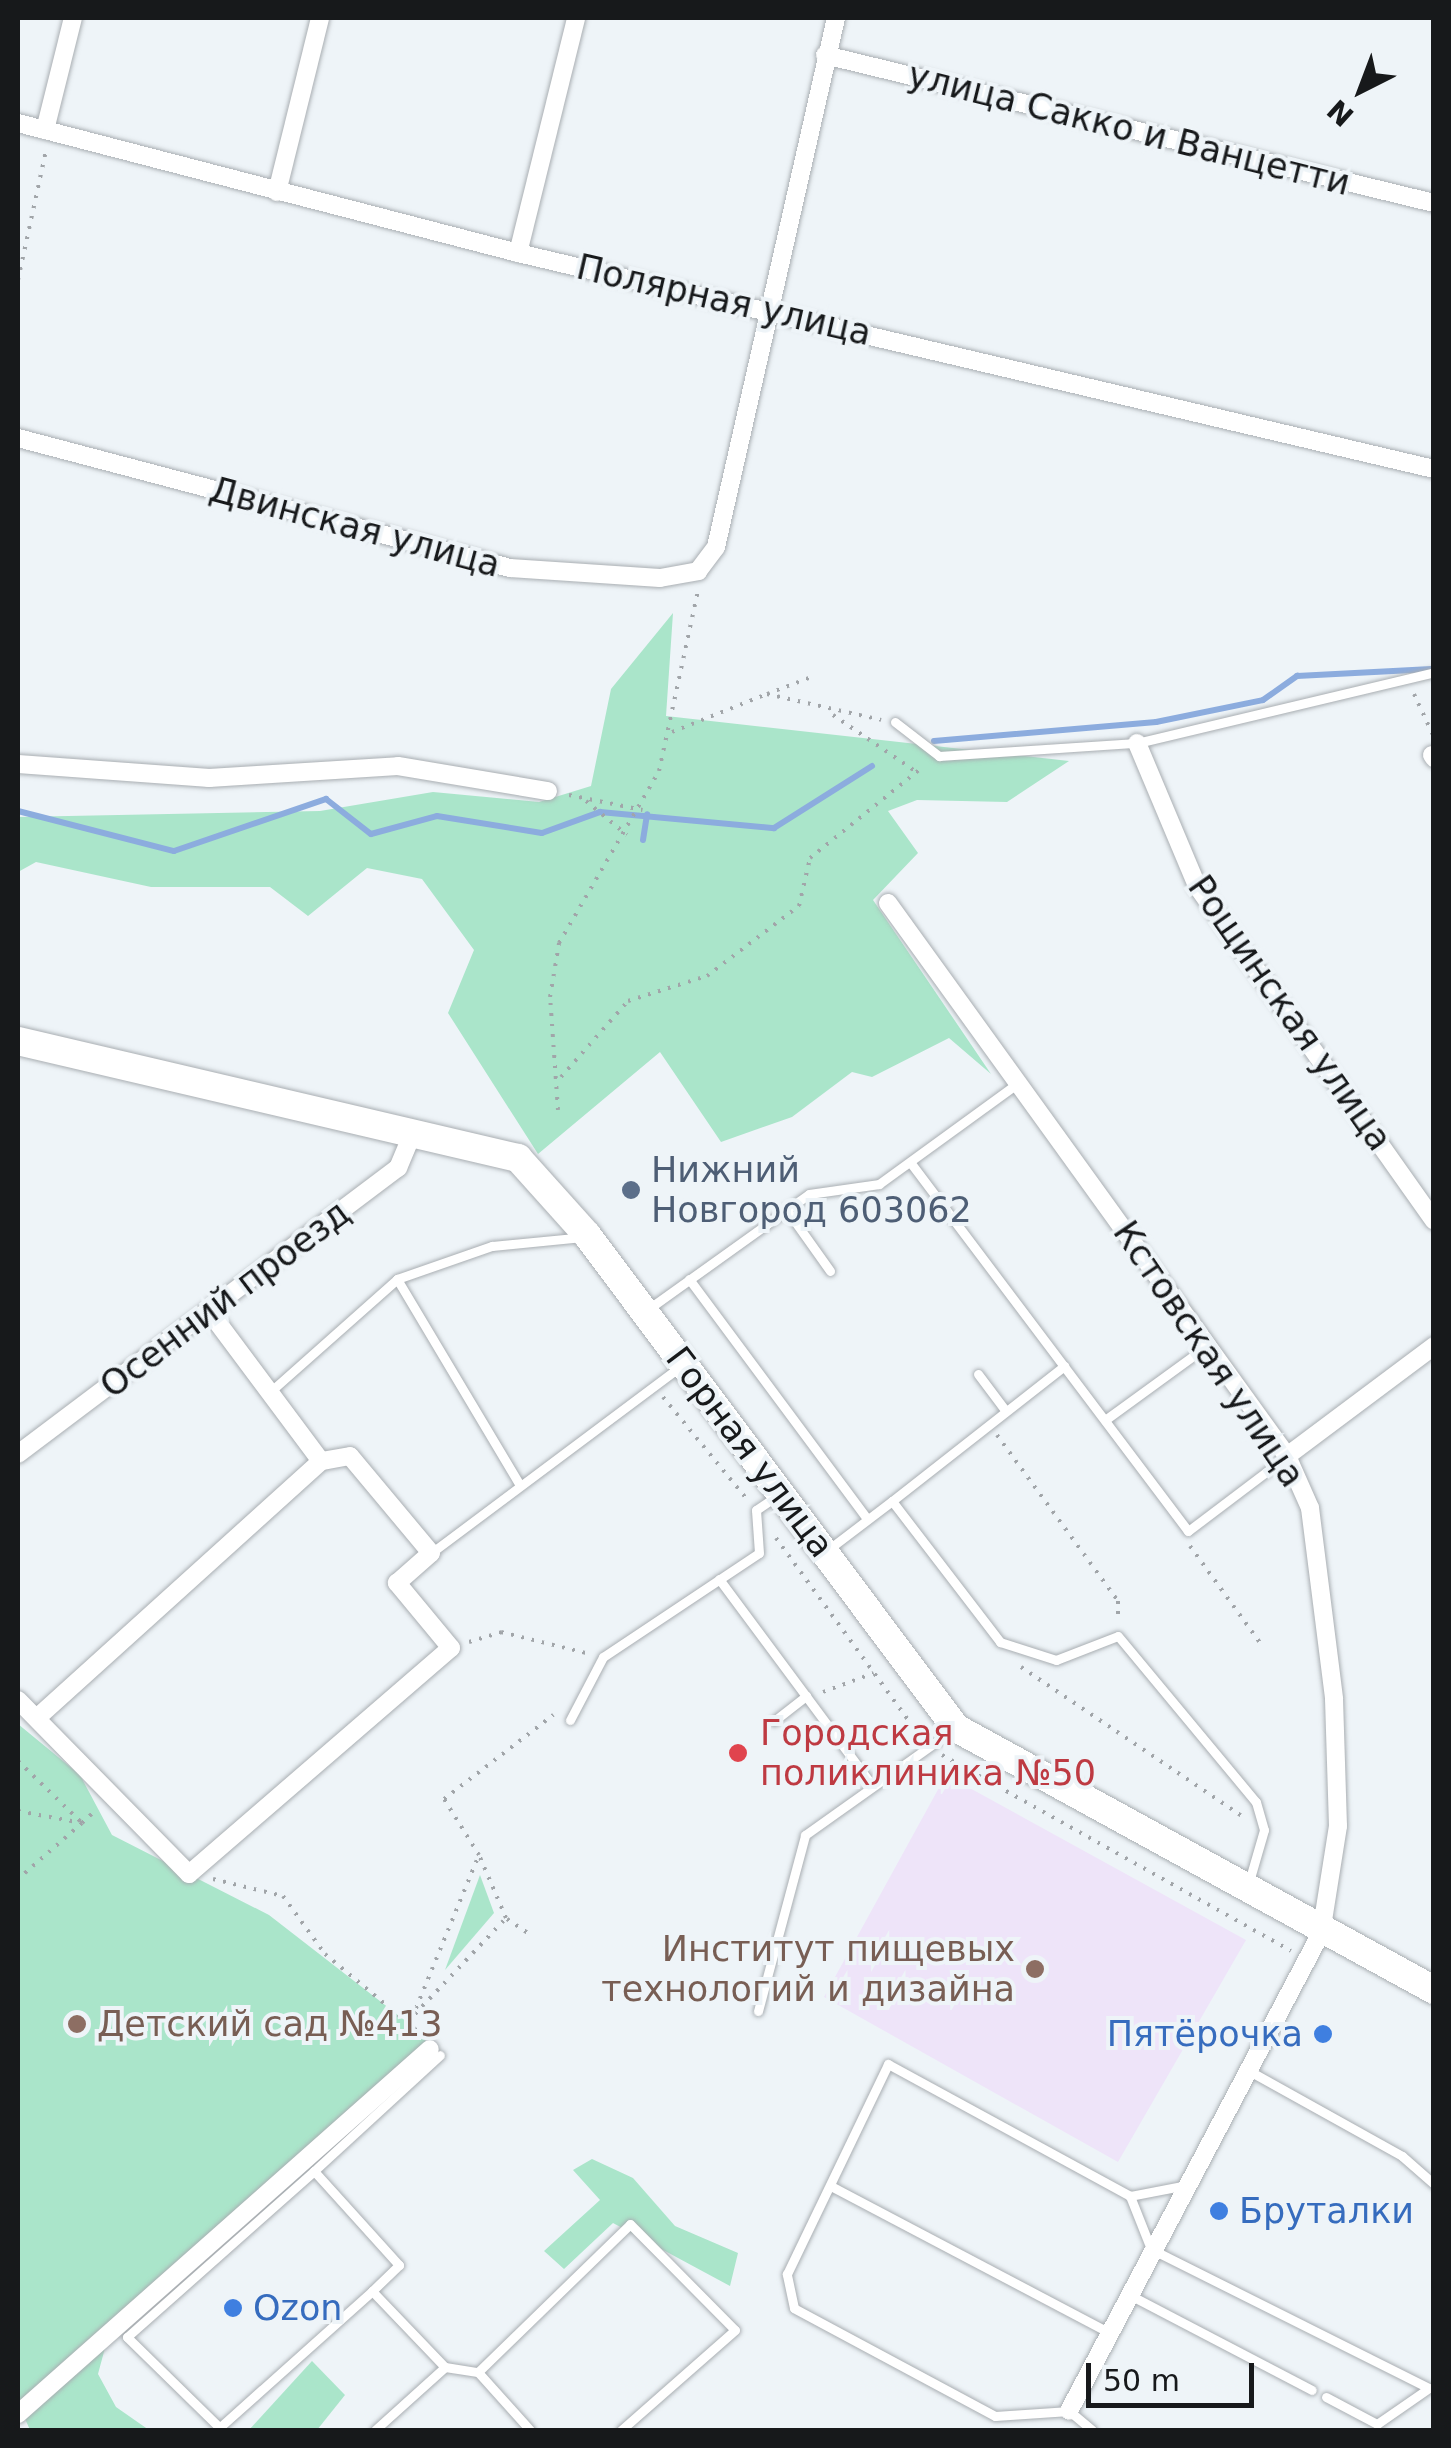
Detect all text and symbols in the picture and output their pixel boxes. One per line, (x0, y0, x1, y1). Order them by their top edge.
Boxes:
north arrow (1311, 40, 1411, 140)
street label: улица Сакко и Ванцетти (904, 54, 1354, 204)
text: N (1321, 93, 1360, 133)
street label: Полярная улица (573, 246, 875, 354)
street label: Двинская улица (205, 468, 505, 586)
street label: Рощинская улица (1179, 867, 1401, 1159)
place label: Нижний Новгород 603062 (651, 1149, 972, 1231)
marker: Нижний Новгород 603062 (620, 1179, 642, 1201)
street label: Осенний проезд (92, 1191, 358, 1407)
street label: Кстовская улица (1104, 1213, 1314, 1495)
street label: Горная улица (657, 1338, 843, 1566)
place label: Городская поликлиника №50 (760, 1712, 1096, 1794)
marker: Городская поликлиника №50 (725, 1740, 751, 1766)
place label: Институт пищевых технологий и дизайна (601, 1928, 1015, 2010)
marker: Институт пищевых технологий и дизайна (1024, 1958, 1046, 1980)
place label: Детский сад №413 (97, 2003, 442, 2045)
marker: Детский сад №413 (66, 2013, 88, 2035)
place label: Пятёрочка (1107, 2013, 1303, 2055)
marker: Пятёрочка (1312, 2023, 1334, 2045)
place label: Бруталки (1239, 2190, 1414, 2232)
marker: Бруталки (1208, 2200, 1230, 2222)
place label: Ozon (253, 2287, 343, 2329)
marker: Ozon (222, 2297, 244, 2319)
scale bar (1091, 2343, 1258, 2405)
text: 50 m (1103, 2363, 1180, 2398)

